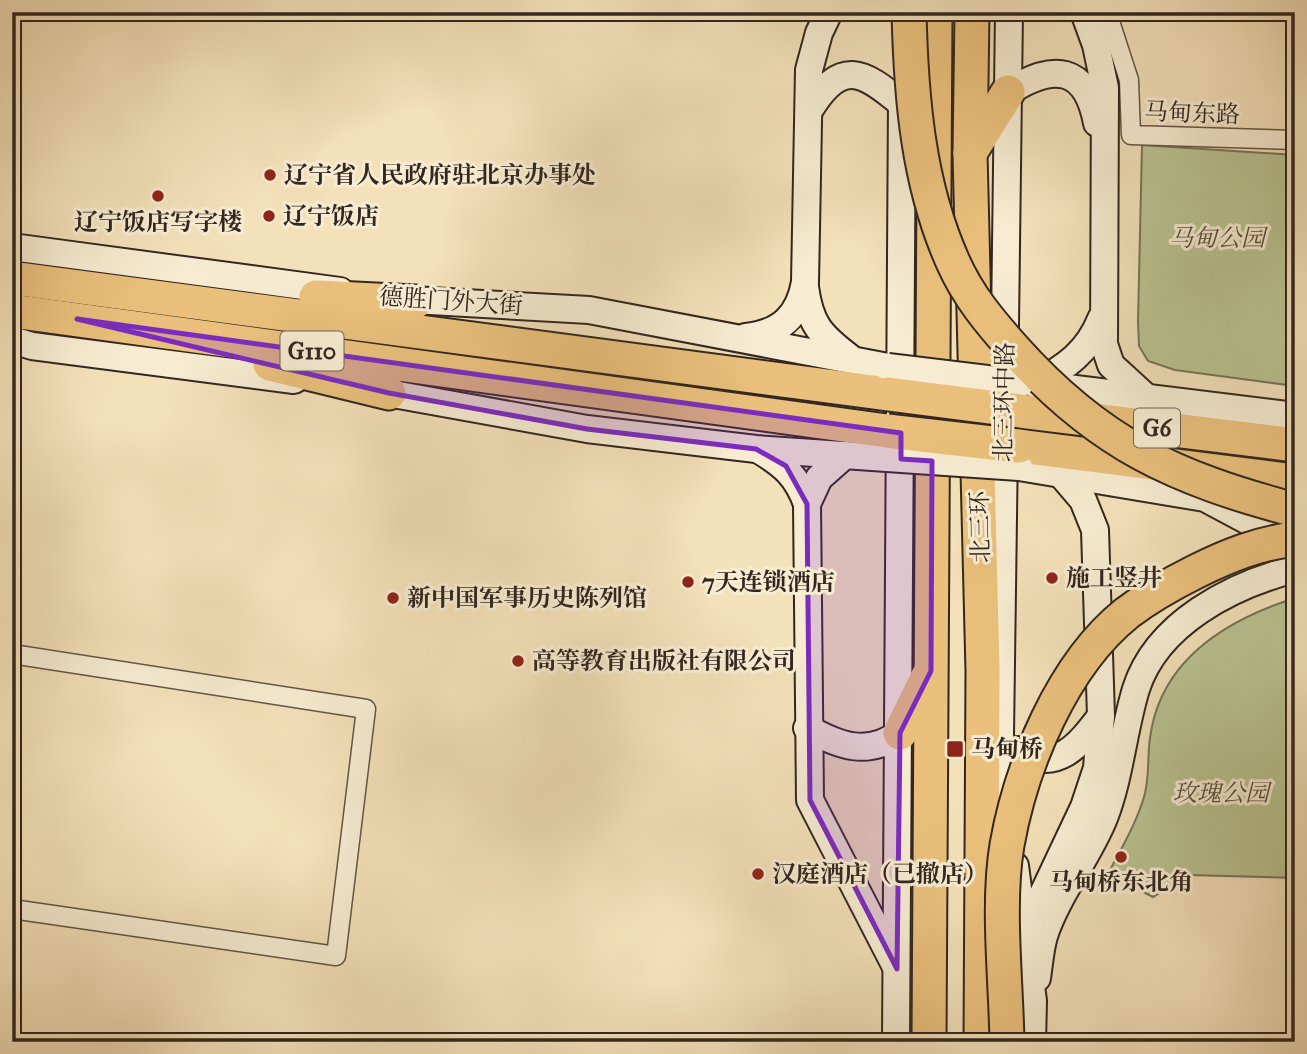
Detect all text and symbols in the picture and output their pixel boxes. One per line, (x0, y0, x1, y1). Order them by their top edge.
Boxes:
street label: 马甸东路 (1144, 96, 1240, 130)
place label: 辽宁省人民政府驻北京办事处 (284, 160, 596, 190)
marker: 辽宁省人民政府驻北京办事处 (262, 167, 278, 183)
marker: 辽宁饭店写字楼 (150, 188, 166, 204)
place label: 辽宁饭店 (283, 201, 379, 231)
place label: 辽宁饭店写字楼 (74, 207, 242, 237)
marker: 辽宁饭店 (261, 208, 277, 224)
park label: 马甸公园 (1169, 223, 1269, 253)
street label: 德胜门外大街 (378, 281, 524, 321)
road number: G110 (280, 332, 344, 370)
street label: 北三环中路 (988, 342, 1020, 462)
road number: G6 (1134, 408, 1180, 448)
street label: 北三环 (964, 491, 996, 563)
place label: 施工竖井 (1066, 563, 1162, 593)
place label: 7天连锁酒店 (702, 567, 835, 597)
marker: 施工竖井 (1044, 570, 1060, 586)
marker: 7天连锁酒店 (680, 574, 696, 590)
place label: 新中国军事历史陈列馆 (407, 583, 647, 613)
marker: 新中国军事历史陈列馆 (385, 590, 401, 606)
place label: 高等教育出版社有限公司 (532, 646, 796, 676)
marker: 高等教育出版社有限公司 (510, 653, 526, 669)
place label: 马甸桥 (971, 734, 1043, 764)
marker: 马甸桥 (945, 739, 965, 759)
park label: 玫瑰公园 (1173, 778, 1273, 808)
marker: 马甸桥东北角 (1113, 849, 1129, 865)
place label: 汉庭酒店（已撤店） (772, 859, 988, 889)
marker: 汉庭酒店（已撤店） (750, 866, 766, 882)
place label: 马甸桥东北角 (1049, 867, 1193, 897)

